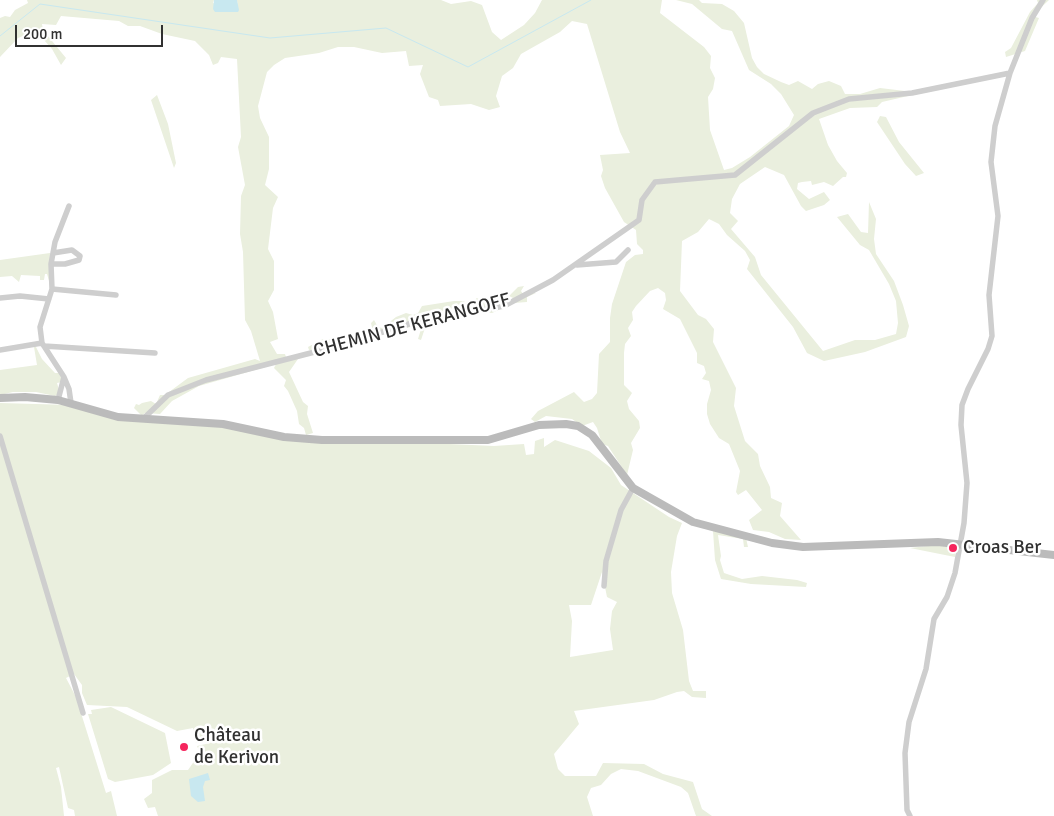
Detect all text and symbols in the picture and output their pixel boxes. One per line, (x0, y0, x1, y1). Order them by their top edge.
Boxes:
scale bar (18, 15, 165, 47)
text: 200 m (23, 25, 63, 43)
street label: CHEMIN DE KERANGOFF (311, 289, 513, 363)
place label: Croas Ber (963, 537, 1041, 559)
marker: Croas Ber (947, 542, 959, 554)
place label: Château de Kerivon (194, 725, 279, 769)
marker: Château de Kerivon (178, 741, 190, 753)

